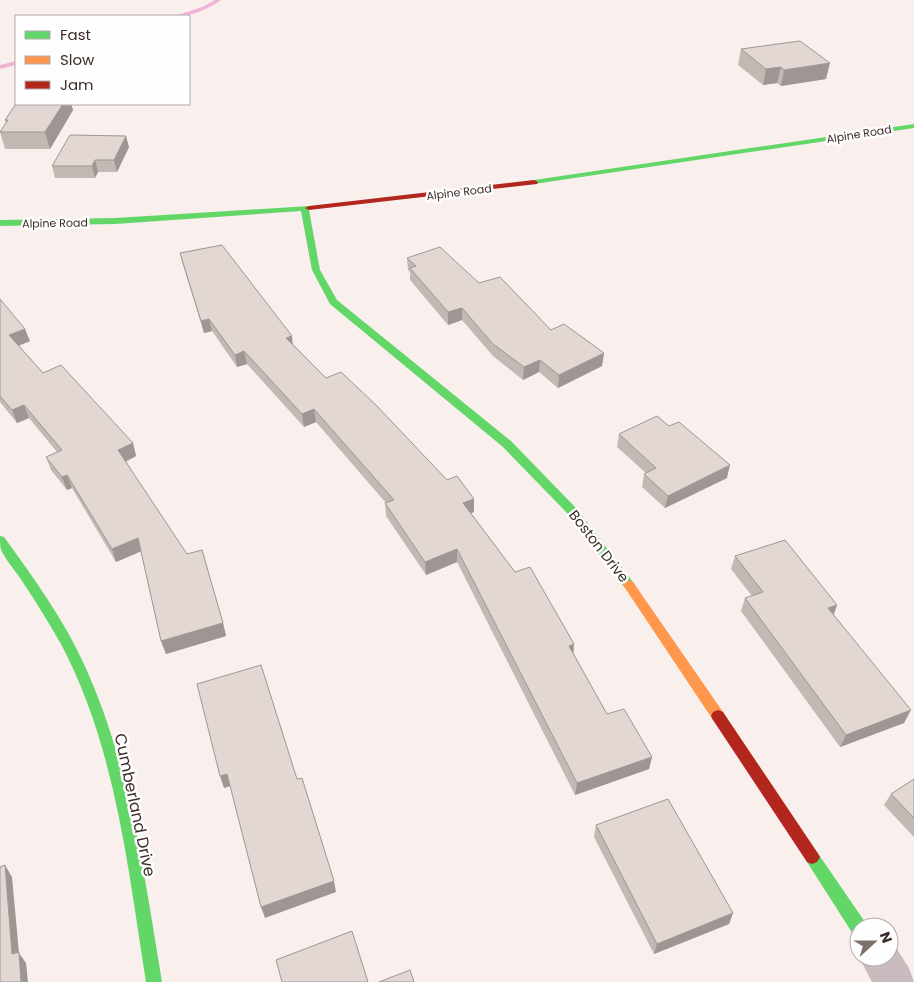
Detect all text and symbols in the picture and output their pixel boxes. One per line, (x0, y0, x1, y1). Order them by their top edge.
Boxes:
legend (15, 15, 190, 105)
text: Fast (60, 24, 91, 45)
text: Slow (60, 49, 95, 70)
text: Jam (60, 74, 94, 95)
street label: Alpine Road (825, 121, 893, 147)
street label: Alpine Road (425, 180, 493, 204)
street label: Alpine Road (22, 214, 88, 232)
street label: Boston Drive (564, 506, 634, 587)
street label: Cumberland Drive (109, 731, 161, 879)
north arrow (849, 917, 899, 967)
text: N (875, 929, 897, 946)

